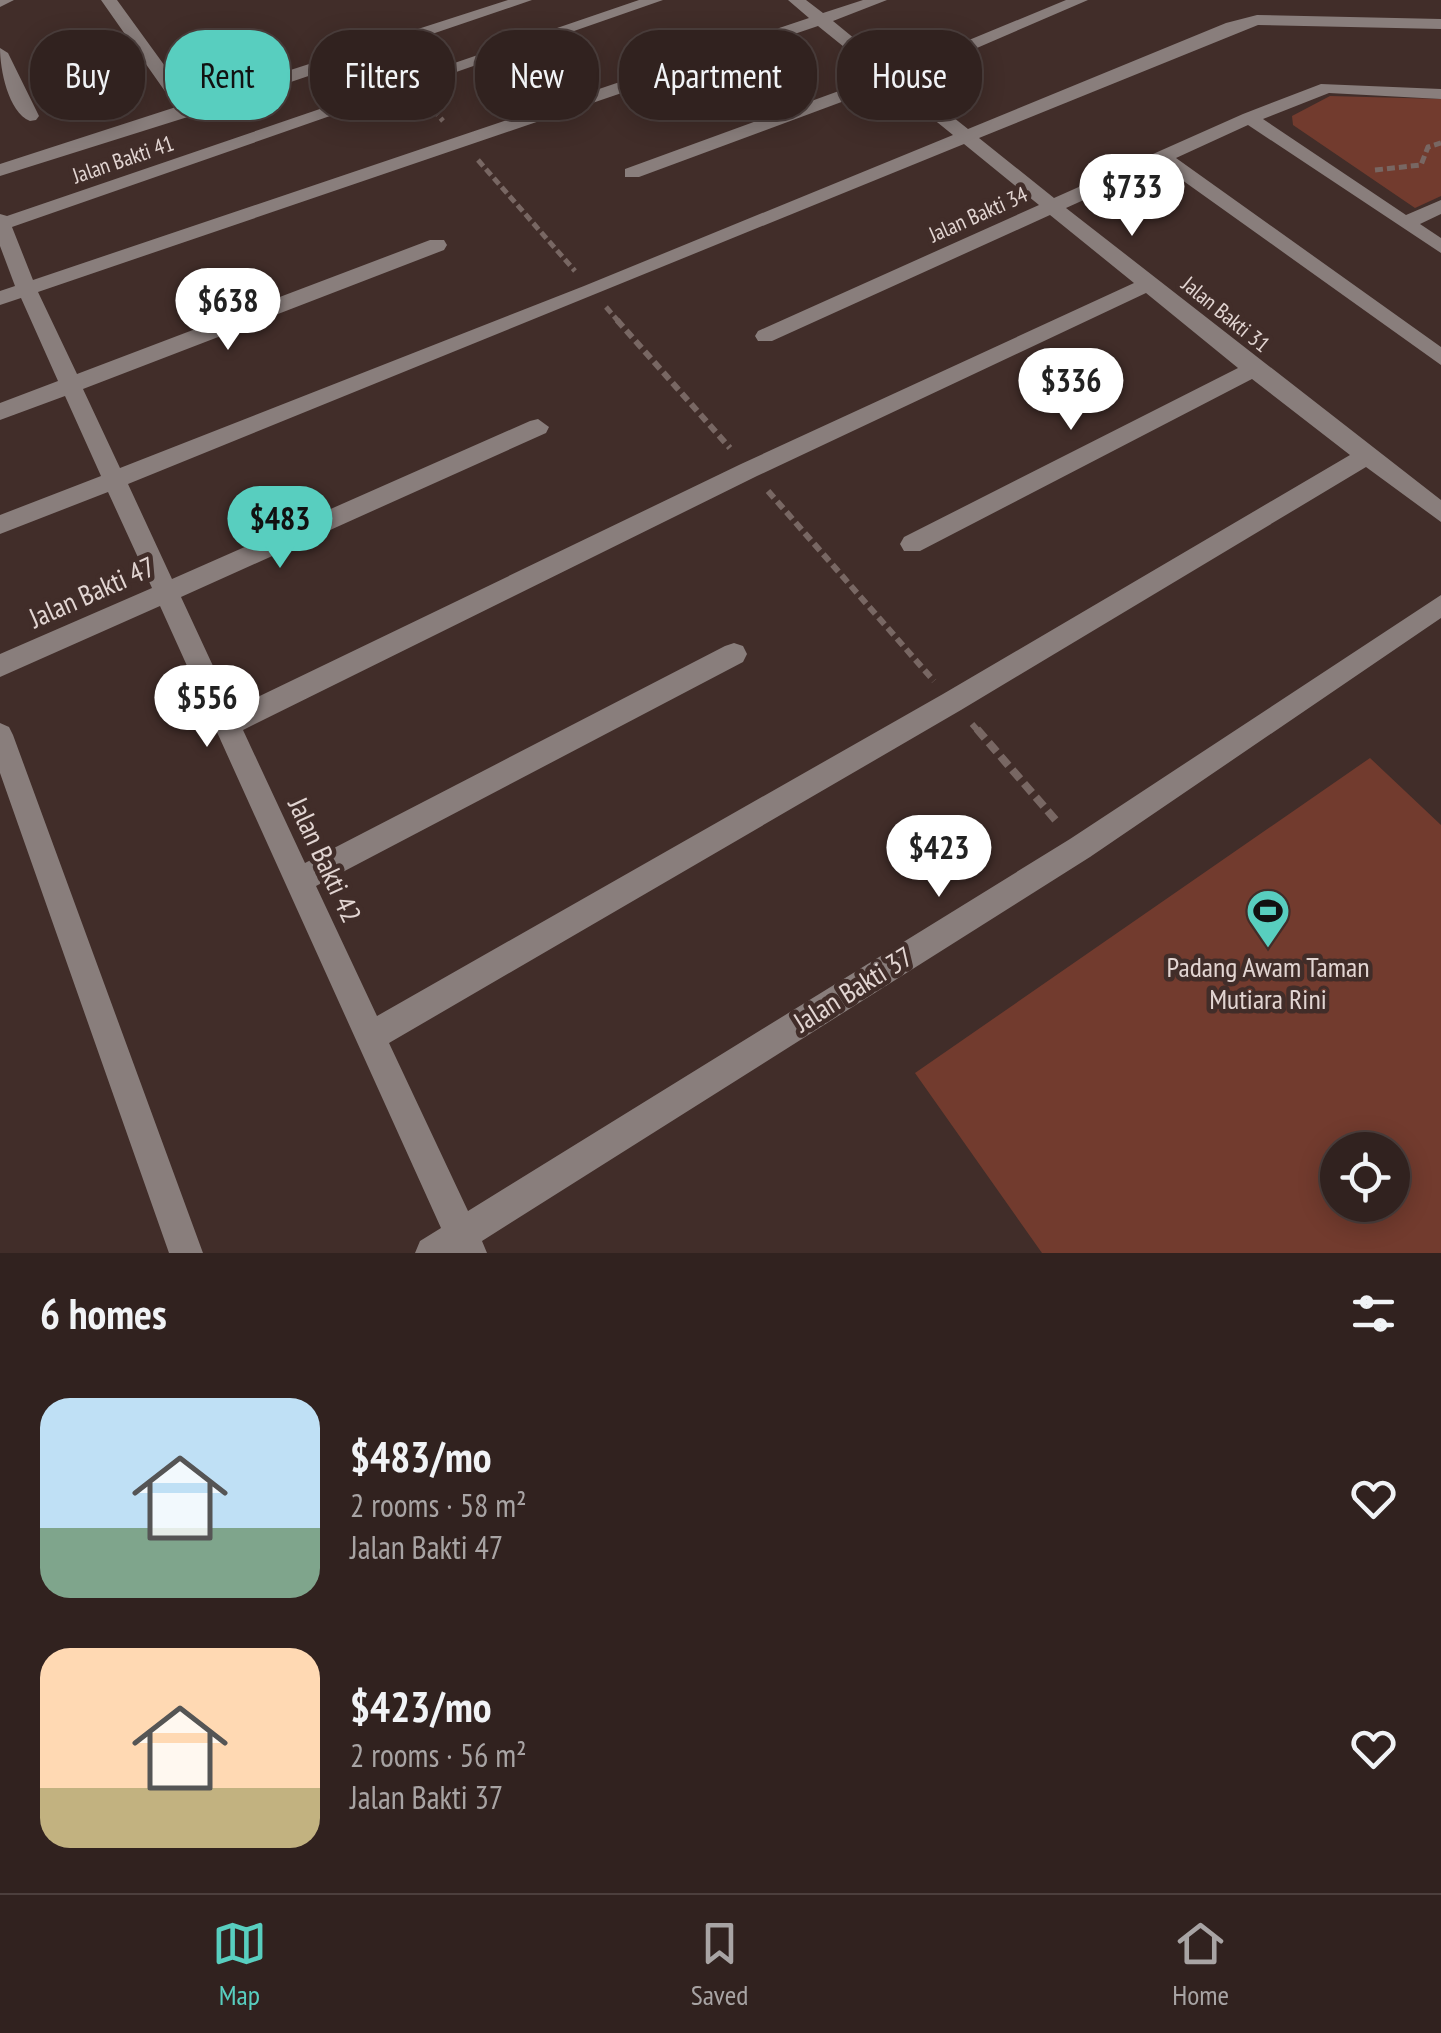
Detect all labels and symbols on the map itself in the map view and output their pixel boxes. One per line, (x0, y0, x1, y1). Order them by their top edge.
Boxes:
street label: Jalan Bakti 41 (68, 129, 177, 190)
pin: $733 (1073, 154, 1191, 239)
street label: Jalan Bakti 34 (923, 180, 1032, 249)
pin: $638 (169, 268, 287, 353)
street label: Jalan Bakti 31 (1175, 269, 1276, 358)
pin: $336 (1012, 348, 1130, 433)
pin: $483 (221, 486, 339, 571)
street label: Jalan Bakti 47 (22, 547, 161, 636)
pin: $556 (148, 665, 266, 750)
street label: Jalan Bakti 42 (280, 790, 371, 928)
pin: $423 (880, 815, 998, 900)
sports icon: Padang Awam Taman Mutiara Rini (1245, 888, 1291, 949)
street label: Jalan Bakti 37 (785, 937, 919, 1040)
place label: Padang Awam Taman Mutiara Rini (1167, 948, 1369, 1017)

